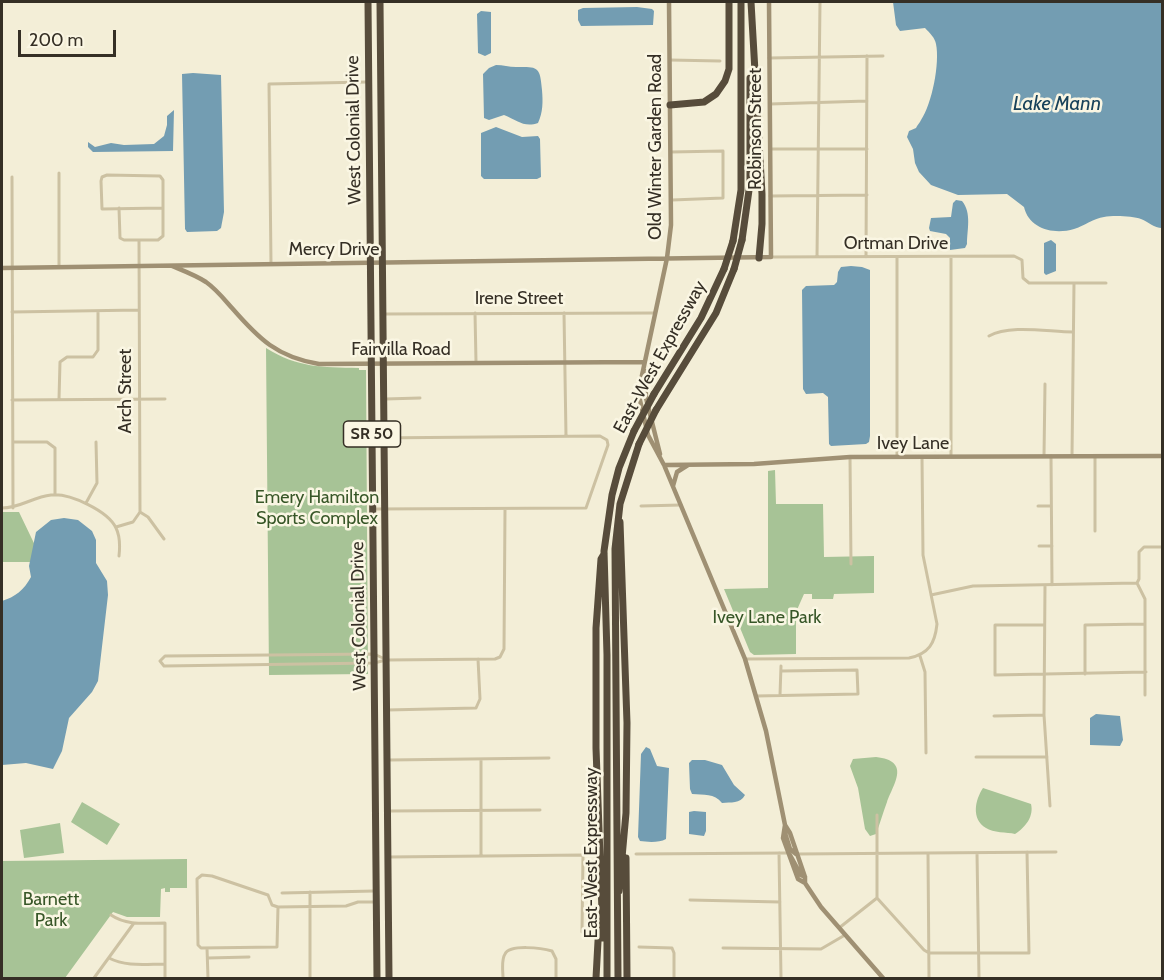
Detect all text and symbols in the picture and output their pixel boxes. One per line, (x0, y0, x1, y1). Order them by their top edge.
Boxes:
scale bar (21, 18, 118, 56)
text: 200 m (29, 29, 83, 51)
street label: Old Winter Garden Road (645, 54, 667, 240)
street label: West Colonial Drive (342, 55, 366, 205)
street label: Robinson Street (745, 68, 767, 190)
water label: Lake Mann (1013, 92, 1101, 116)
street label: Ortman Drive (844, 233, 948, 255)
street label: Mercy Drive (289, 239, 379, 261)
street label: East-West Expressway (609, 277, 711, 437)
street label: Irene Street (475, 288, 563, 310)
street label: Fairvilla Road (351, 339, 451, 361)
street label: Arch Street (115, 349, 137, 433)
road number: SR 50 (344, 421, 400, 447)
street label: Ivey Lane (877, 433, 949, 455)
park label: Emery Hamilton Sports Complex (255, 487, 379, 530)
street label: West Colonial Drive (347, 541, 371, 691)
park label: Ivey Lane Park (713, 607, 821, 629)
street label: East-West Expressway (581, 767, 603, 939)
park label: Barnett Park (23, 889, 79, 932)

